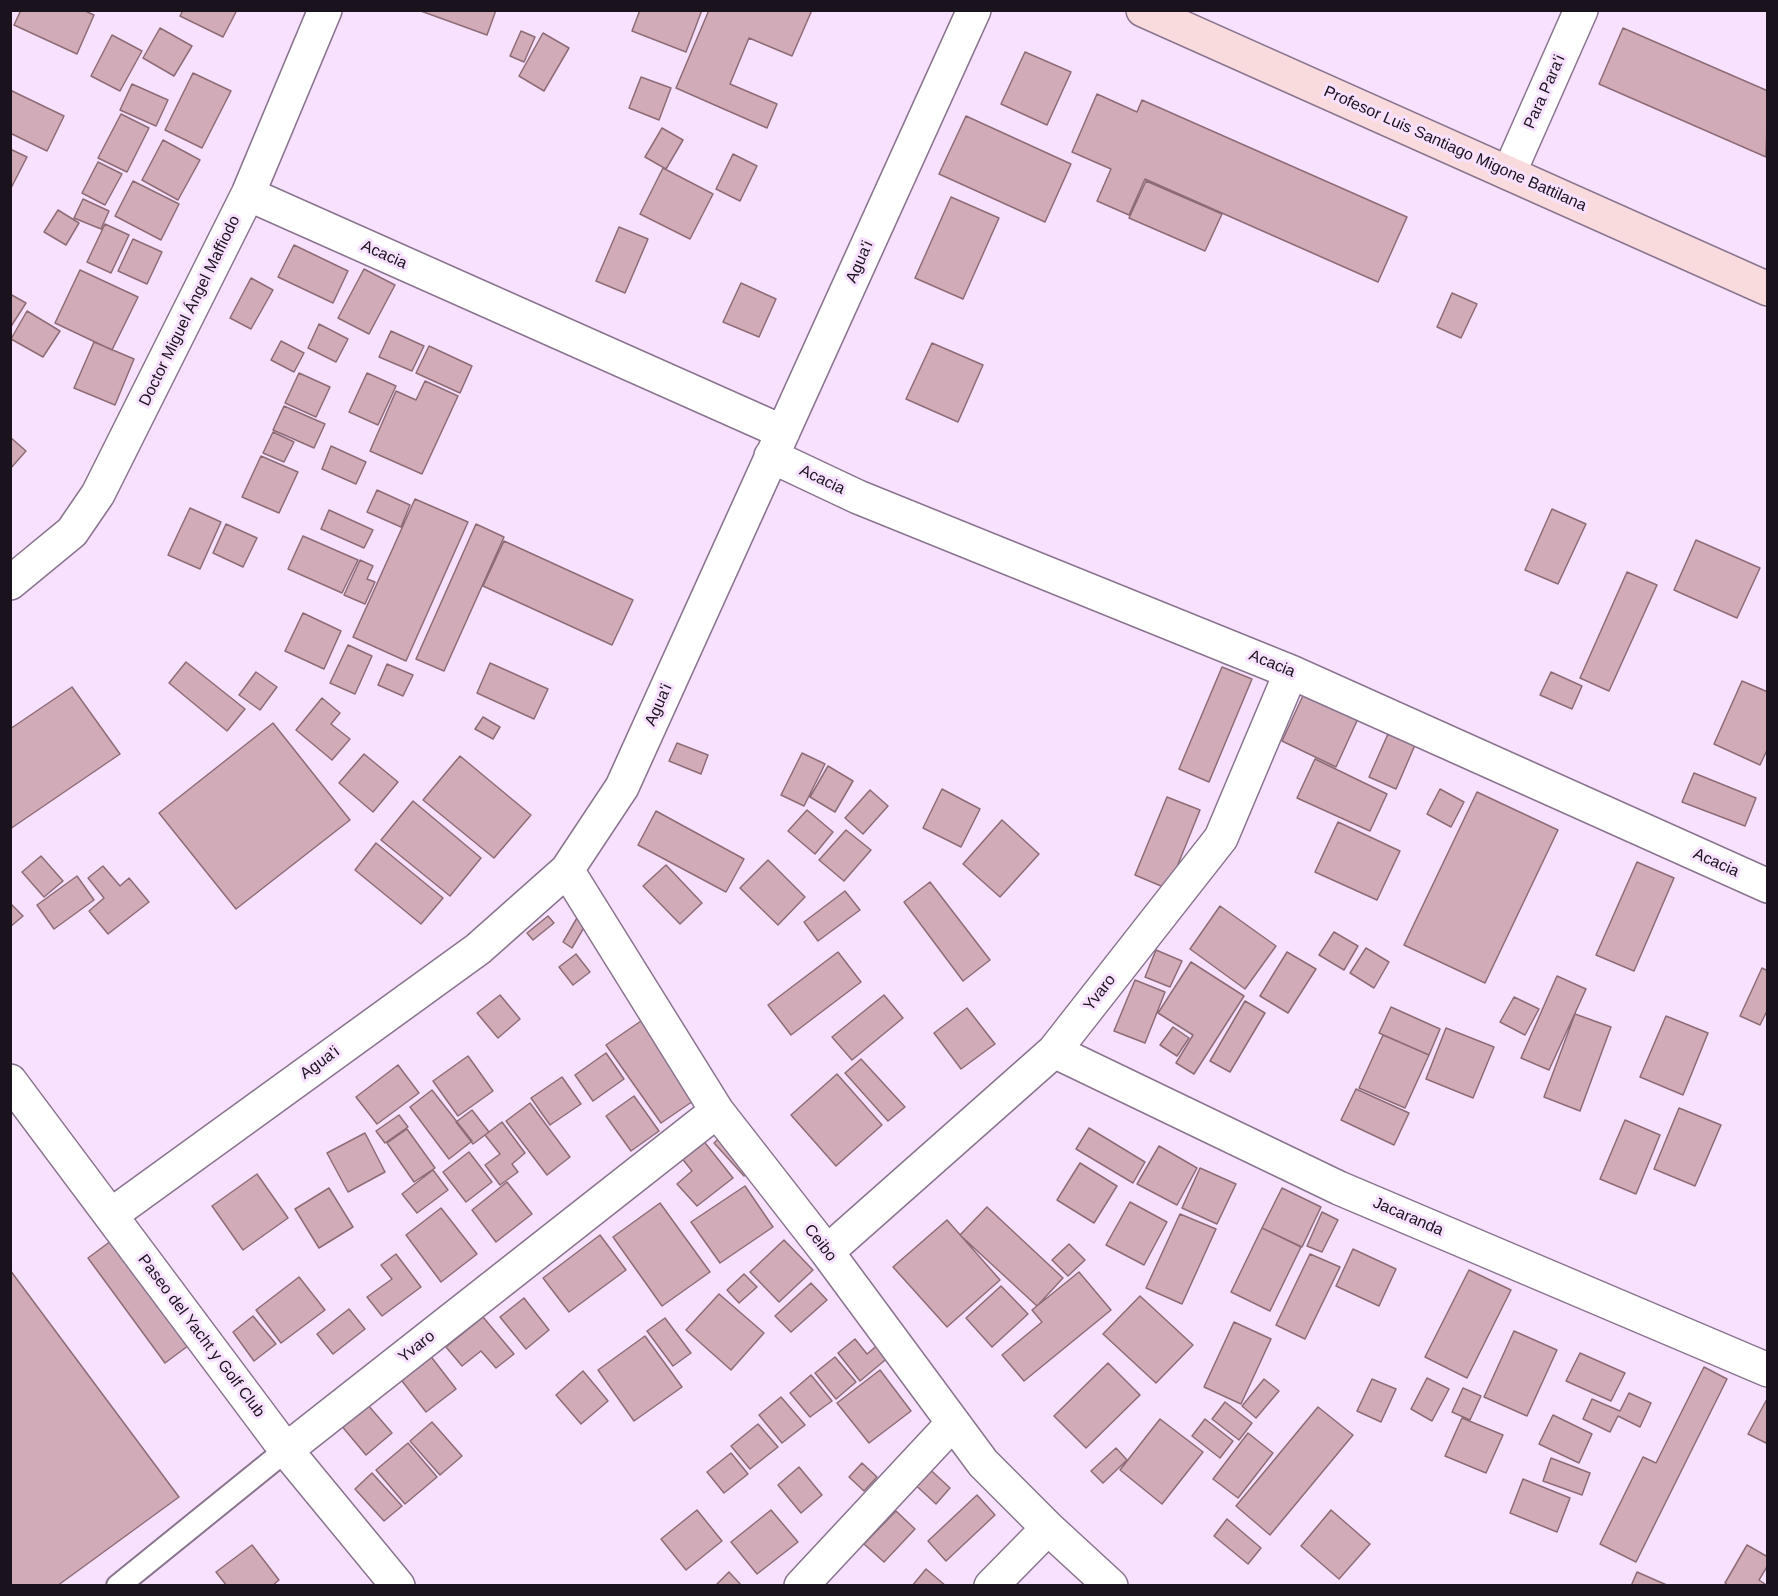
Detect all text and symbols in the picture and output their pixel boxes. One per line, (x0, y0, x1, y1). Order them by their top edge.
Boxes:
street label: Para Para'i (1520, 52, 1570, 132)
street label: Profesor Luis Santiago Migone Battilana (1321, 82, 1589, 216)
street label: Doctor Miguel Ángel Maffiodo (135, 213, 245, 409)
street label: Acacia (358, 236, 410, 274)
street label: Agua'i (842, 238, 878, 286)
street label: Acacia (796, 461, 848, 499)
street label: Acacia (1246, 646, 1298, 682)
street label: Agua'i (641, 681, 677, 729)
street label: Acacia (1690, 844, 1742, 882)
street label: Yvaro (1080, 971, 1120, 1015)
street label: Agua'i (297, 1042, 343, 1084)
street label: Jacaranda (1370, 1194, 1446, 1240)
street label: Ceibo (800, 1221, 840, 1265)
street label: Paseo del Yacht y Golf Club (133, 1251, 269, 1421)
street label: Yvaro (395, 1327, 439, 1367)

